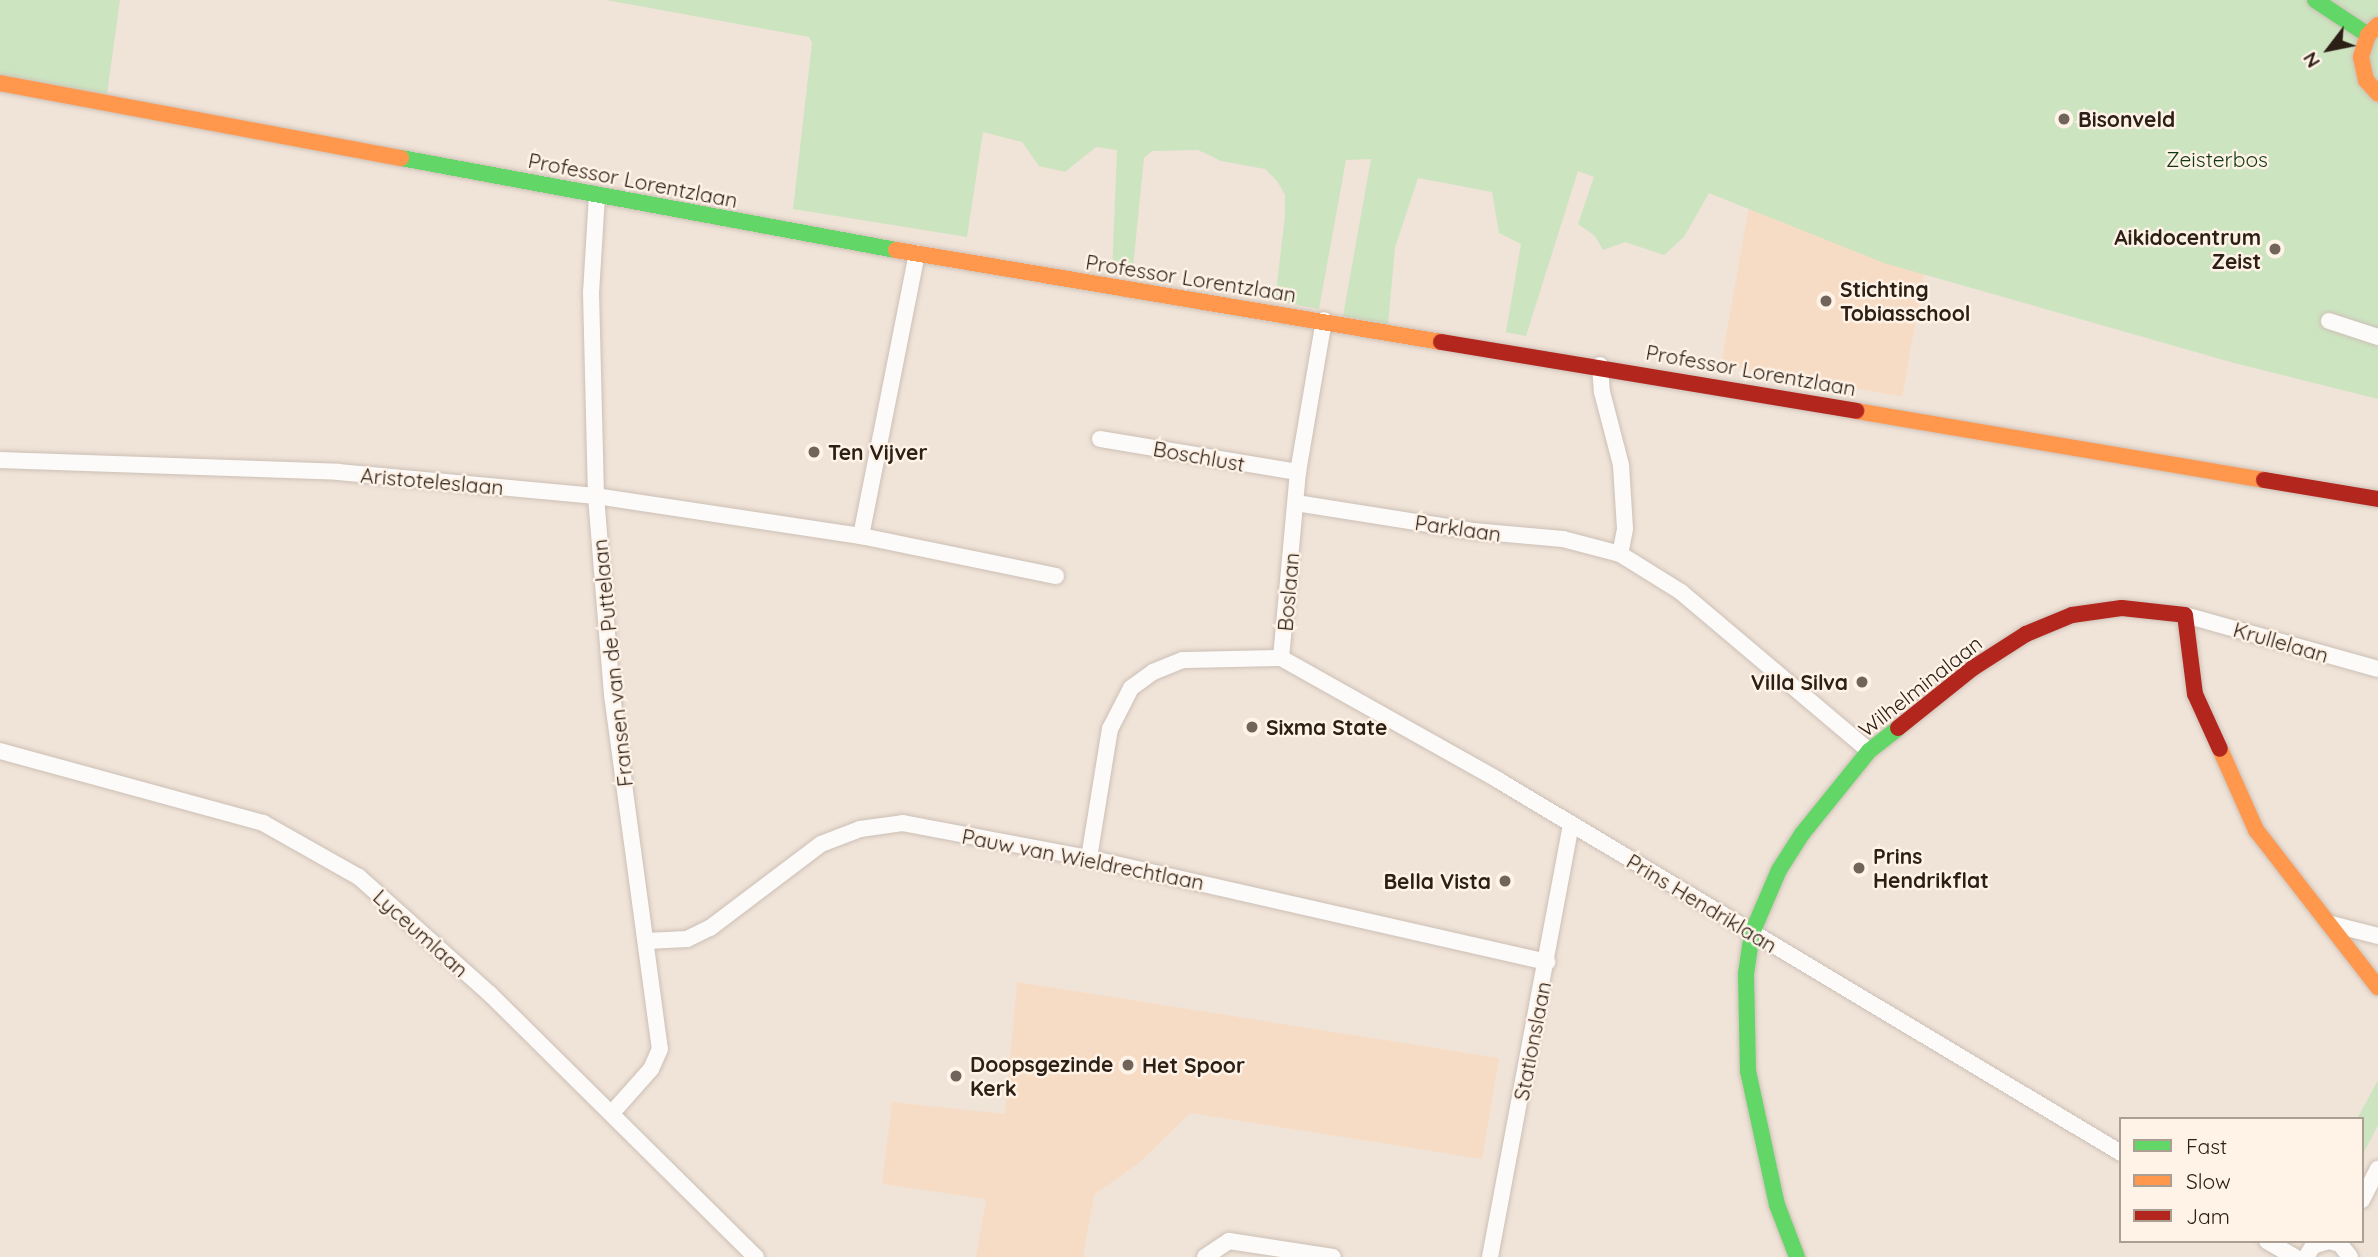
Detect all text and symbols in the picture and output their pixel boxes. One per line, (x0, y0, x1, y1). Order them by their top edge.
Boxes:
north arrow (2294, 14, 2364, 84)
text: N (2297, 48, 2325, 72)
place label: Bisonveld (2078, 106, 2175, 132)
marker: Bisonveld (2056, 111, 2072, 127)
park label: Zeisterbos (2166, 146, 2268, 172)
street label: Professor Lorentzlaan (526, 147, 740, 213)
place label: Aikidocentrum Zeist (2114, 224, 2261, 274)
marker: Aikidocentrum Zeist (2267, 241, 2283, 257)
street label: Professor Lorentzlaan (1084, 249, 1298, 307)
place label: Stichting Tobiasschool (1840, 276, 1970, 326)
marker: Stichting Tobiasschool (1818, 293, 1834, 309)
street label: Professor Lorentzlaan (1644, 339, 1858, 401)
street label: Boschlust (1151, 436, 1247, 476)
place label: Ten Vijver (828, 439, 928, 465)
marker: Ten Vijver (806, 444, 822, 460)
street label: Aristoteleslaan (359, 462, 505, 500)
street label: Parklaan (1413, 509, 1503, 547)
street label: Fransen van de Puttelaan (586, 538, 638, 788)
street label: Boslaan (1272, 552, 1304, 632)
street label: Krullelaan (2230, 616, 2332, 668)
street label: Wilhelminalaan (1853, 630, 1987, 742)
place label: Villa Silva (1751, 669, 1848, 695)
marker: Villa Silva (1854, 674, 1870, 690)
place label: Sixma State (1266, 714, 1387, 740)
marker: Sixma State (1244, 719, 1260, 735)
street label: Pauw van Wieldrechtlaan (960, 823, 1206, 895)
place label: Prins Hendrikflat (1873, 843, 1989, 893)
street label: Prins Hendriklaan (1622, 848, 1782, 958)
marker: Prins Hendrikflat (1851, 860, 1867, 876)
place label: Bella Vista (1383, 868, 1491, 894)
marker: Bella Vista (1497, 873, 1513, 889)
street label: Lyceumlaan (368, 884, 474, 982)
street label: Stationslaan (1508, 979, 1556, 1103)
place label: Doopsgezinde Kerk (970, 1051, 1113, 1101)
place label: Het Spoor (1142, 1052, 1245, 1078)
marker: Het Spoor (1120, 1057, 1136, 1073)
marker: Doopsgezinde Kerk (948, 1068, 964, 1084)
legend (2119, 1117, 2364, 1243)
text: Fast (2186, 1133, 2227, 1159)
text: Slow (2186, 1168, 2231, 1194)
text: Jam (2186, 1203, 2230, 1229)

